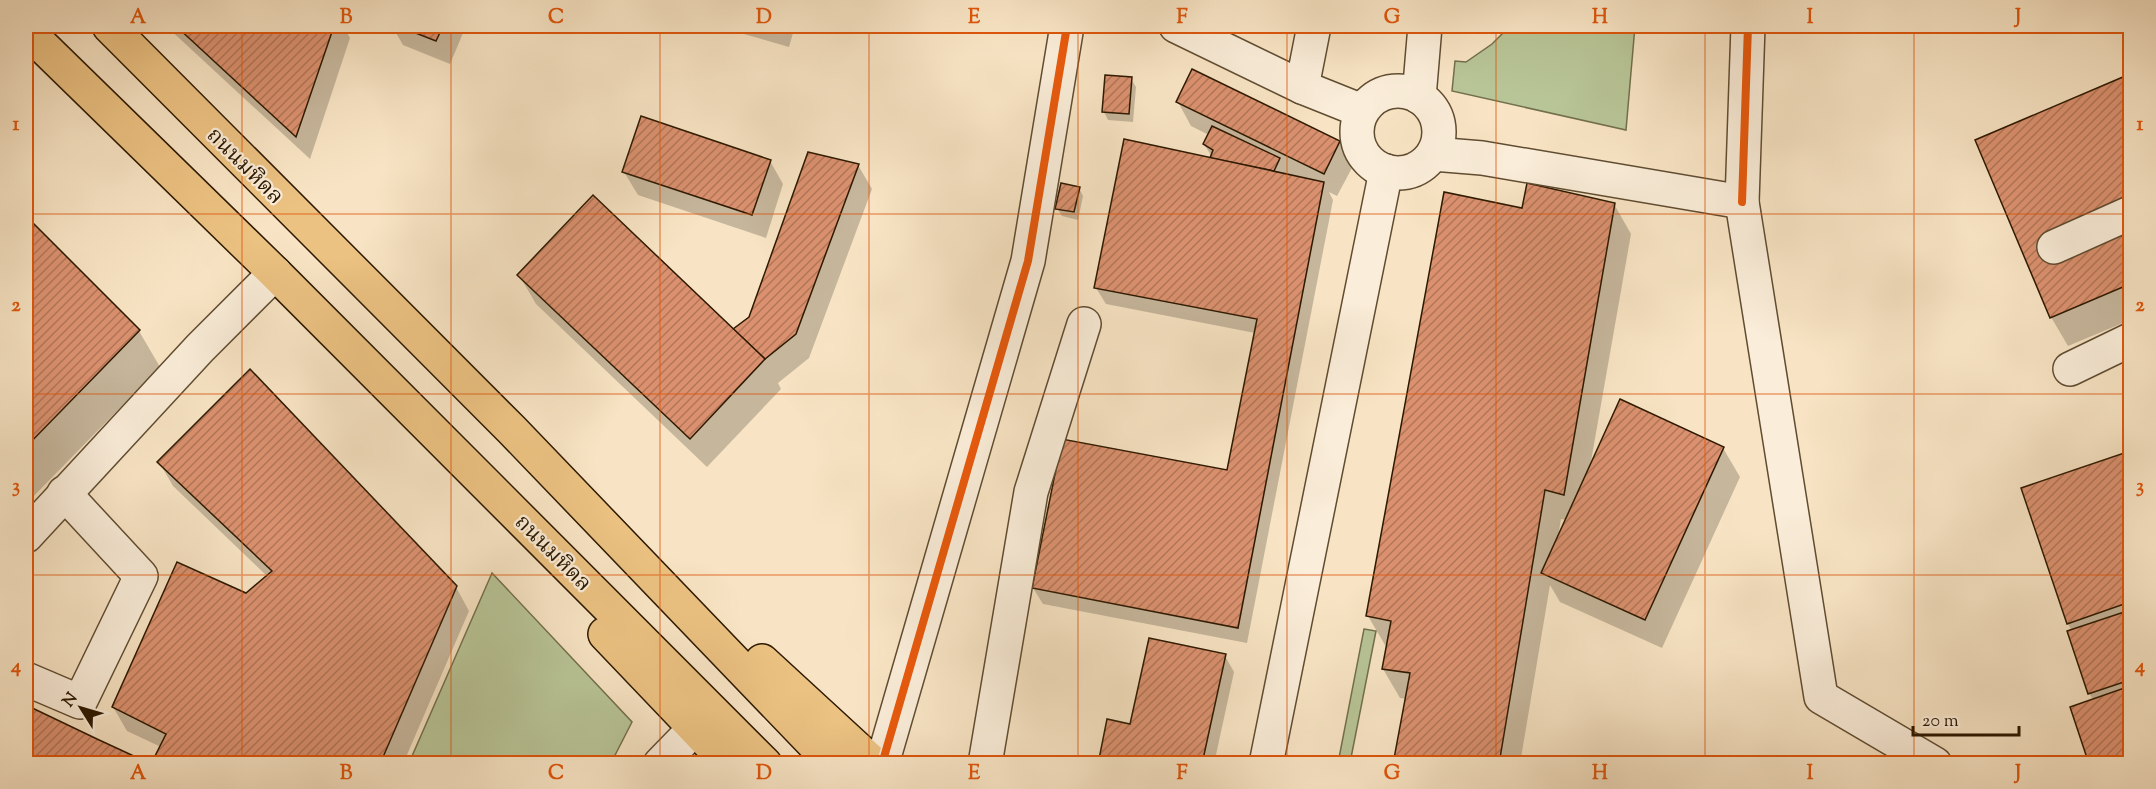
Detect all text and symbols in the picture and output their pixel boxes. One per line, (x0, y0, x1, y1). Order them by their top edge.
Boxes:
text: A (130, 4, 147, 33)
text: B (340, 4, 353, 33)
text: C (548, 4, 564, 33)
text: D (756, 4, 772, 33)
text: E (968, 4, 981, 33)
text: F (1176, 4, 1188, 33)
text: G (1384, 4, 1401, 33)
text: H (1592, 4, 1608, 33)
text: I (1807, 4, 1814, 33)
text: J (2013, 4, 2021, 33)
text: 1 (13, 111, 20, 140)
text: 1 (2137, 111, 2144, 140)
street label: ถนนมหิดล (198, 121, 290, 213)
text: 2 (11, 292, 21, 321)
text: 2 (2135, 292, 2145, 321)
text: 3 (12, 473, 20, 502)
text: 3 (2136, 473, 2144, 502)
street label: ถนนมหิดล (506, 508, 598, 600)
text: 4 (10, 653, 21, 682)
text: 4 (2134, 653, 2145, 682)
north arrow (51, 678, 111, 738)
text: N (58, 688, 84, 713)
scale bar (1913, 699, 2020, 737)
text: 20 m (1922, 709, 1959, 735)
text: A (130, 760, 147, 789)
text: B (340, 760, 353, 789)
text: C (548, 760, 564, 789)
text: D (756, 760, 772, 789)
text: E (968, 760, 981, 789)
text: F (1176, 760, 1188, 789)
text: G (1384, 760, 1401, 789)
text: H (1592, 760, 1608, 789)
text: I (1807, 760, 1814, 789)
text: J (2013, 760, 2021, 789)

